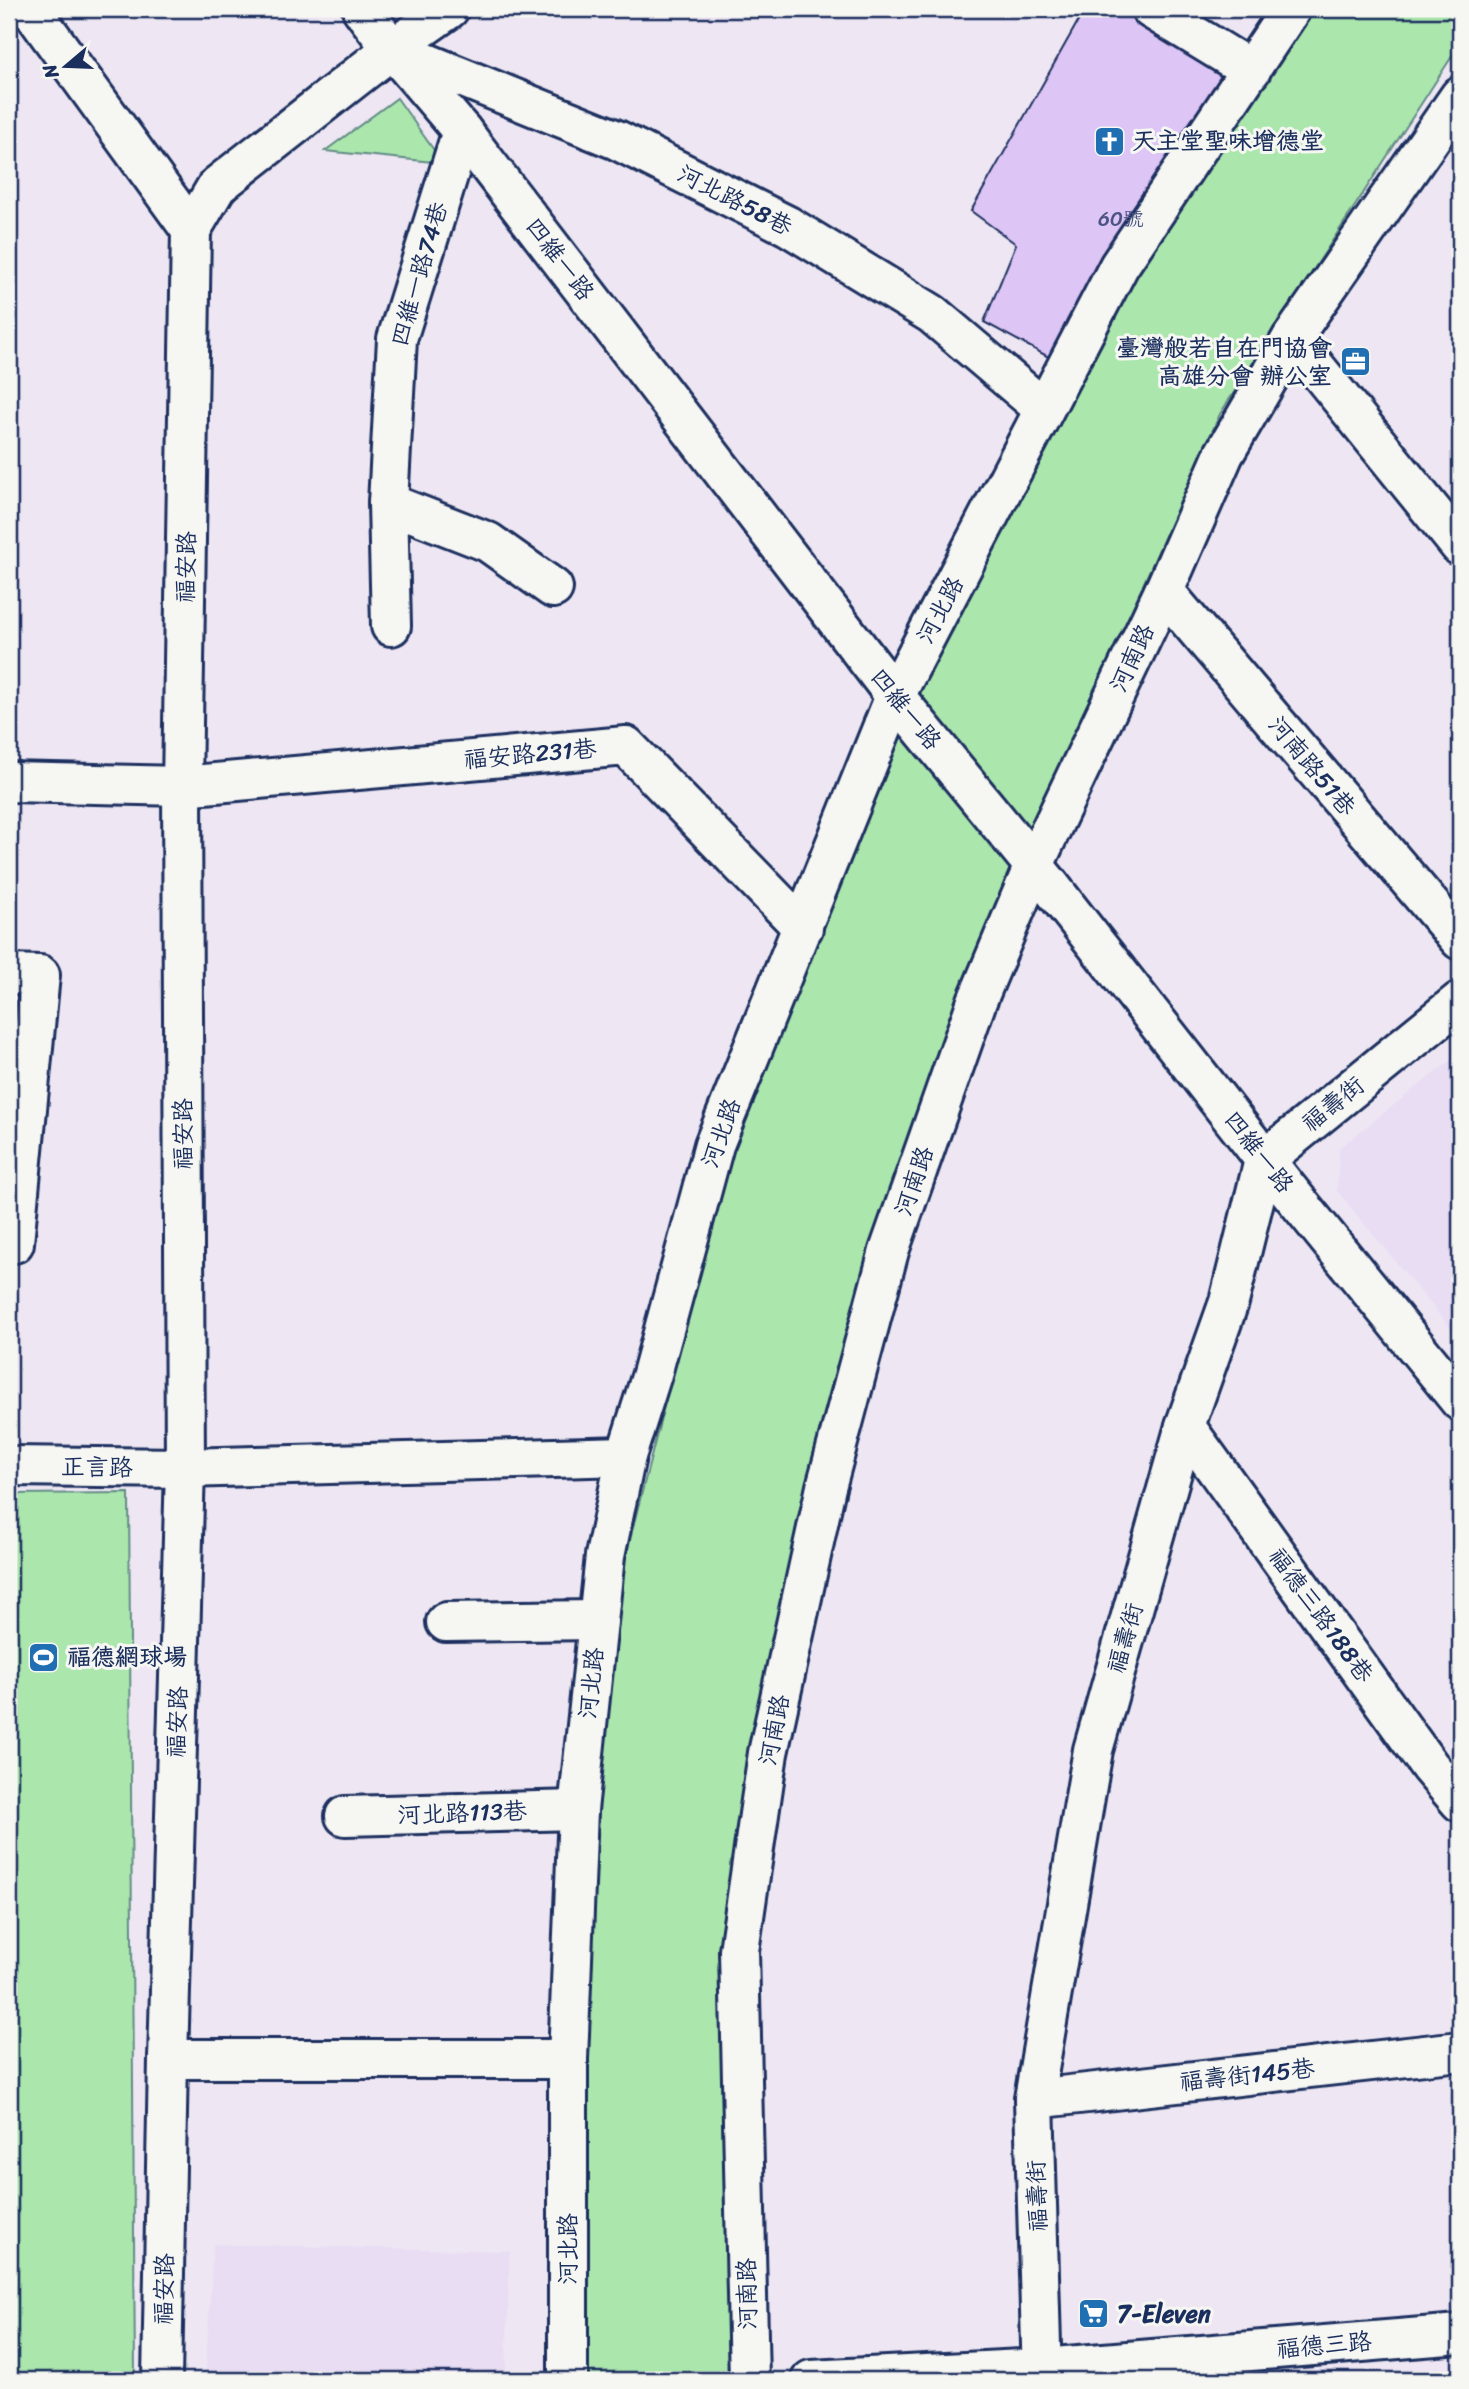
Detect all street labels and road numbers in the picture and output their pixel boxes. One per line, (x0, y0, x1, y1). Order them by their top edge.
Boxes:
street label: 河北路58巷 (670, 153, 800, 247)
street label: 四維一路74巷 (378, 197, 460, 351)
street label: 四維一路 (514, 208, 606, 310)
street label: 福安路 (164, 531, 208, 603)
street label: 河北路 (905, 568, 975, 652)
street label: 河南路 (1098, 616, 1166, 700)
street label: 四維一路 (859, 658, 953, 760)
street label: 河南路51巷 (1257, 706, 1367, 826)
street label: 福安路231巷 (462, 727, 598, 781)
street label: 福壽街 (1292, 1065, 1374, 1143)
street label: 河北路 (689, 1092, 753, 1174)
street label: 福安路 (162, 1098, 204, 1170)
street label: 四維一路 (1213, 1101, 1305, 1203)
street label: 河南路 (882, 1140, 946, 1222)
street label: 正言路 (61, 1445, 133, 1489)
street label: 福德三路188巷 (1257, 1538, 1385, 1692)
street label: 福壽街 (1095, 1598, 1155, 1678)
street label: 河北路 (566, 1645, 616, 1721)
street label: 福安路 (155, 1685, 199, 1759)
street label: 河南路 (747, 1691, 801, 1769)
street label: 河北路113巷 (396, 1790, 528, 1836)
street label: 福壽街145巷 (1177, 2047, 1317, 2103)
street label: 福壽街 (1015, 2159, 1059, 2233)
street label: 河北路 (547, 2213, 589, 2285)
street label: 福安路 (142, 2253, 186, 2325)
street label: 河南路 (725, 2258, 769, 2330)
street label: 福德三路 (1274, 2320, 1374, 2370)

